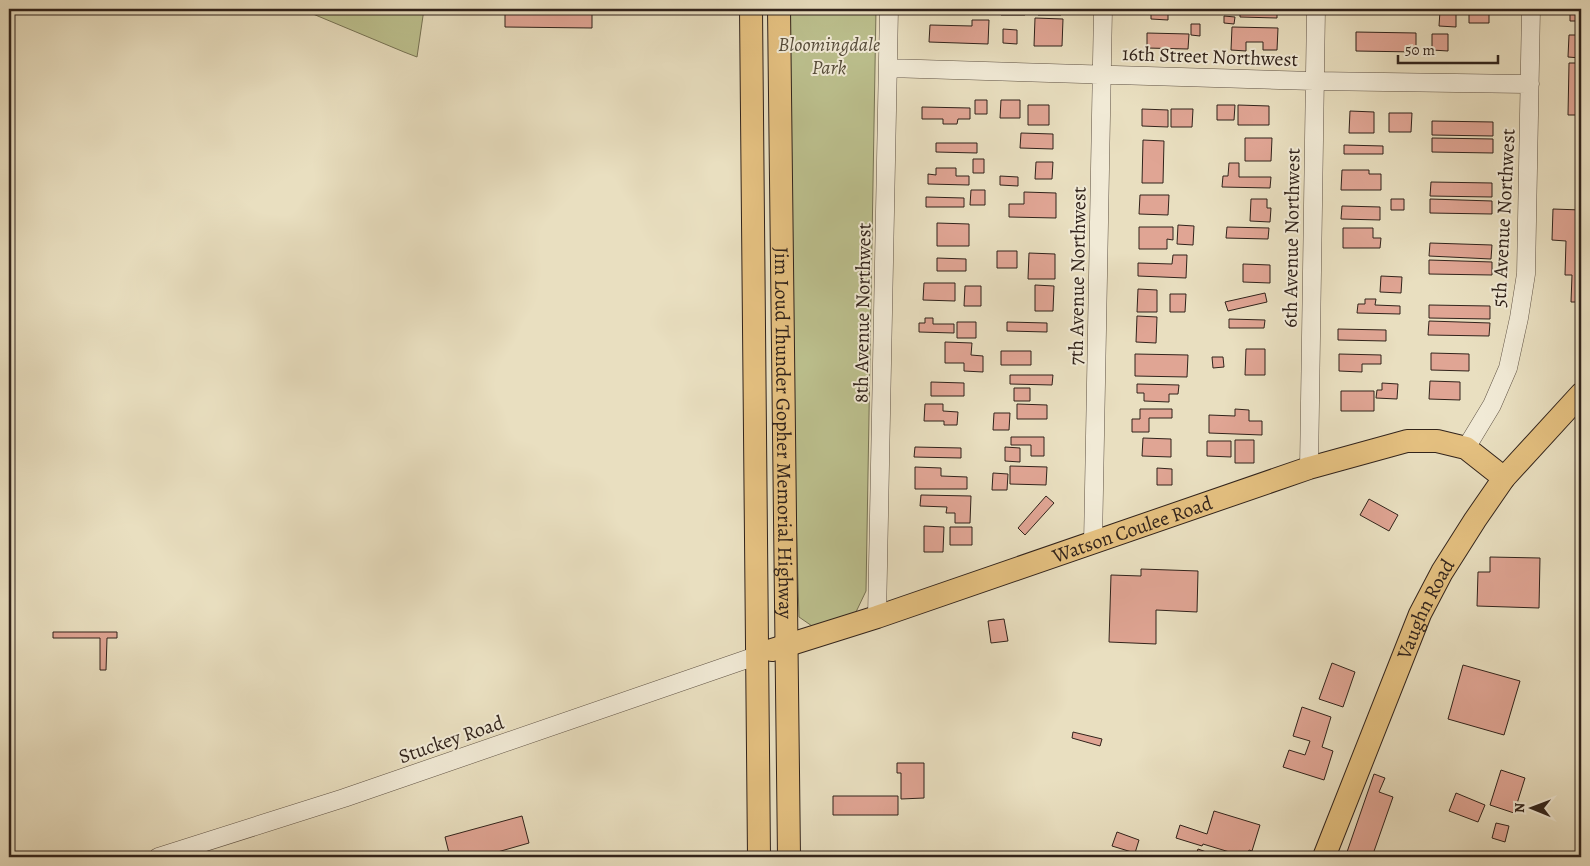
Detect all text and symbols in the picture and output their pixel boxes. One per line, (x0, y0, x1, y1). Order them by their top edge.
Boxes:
park label: Bloomingdale Park (778, 31, 880, 81)
scale bar (1398, 32, 1498, 64)
street label: 16th Street Northwest (1121, 40, 1299, 73)
text: 50 m (1405, 40, 1435, 60)
street label: 5th Avenue Northwest (1485, 127, 1522, 308)
street label: 6th Avenue Northwest (1276, 147, 1307, 328)
street label: 7th Avenue Northwest (1062, 186, 1093, 366)
street label: 8th Avenue Northwest (847, 222, 878, 403)
street label: Jim Loud Thunder Gopher Memorial Highway (768, 247, 799, 620)
street label: Watson Coulee Road (1048, 489, 1216, 570)
street label: Vaughn Road (1390, 554, 1461, 664)
street label: Stuckey Road (395, 709, 508, 770)
north arrow (1508, 784, 1558, 834)
text: N (1510, 803, 1529, 813)

